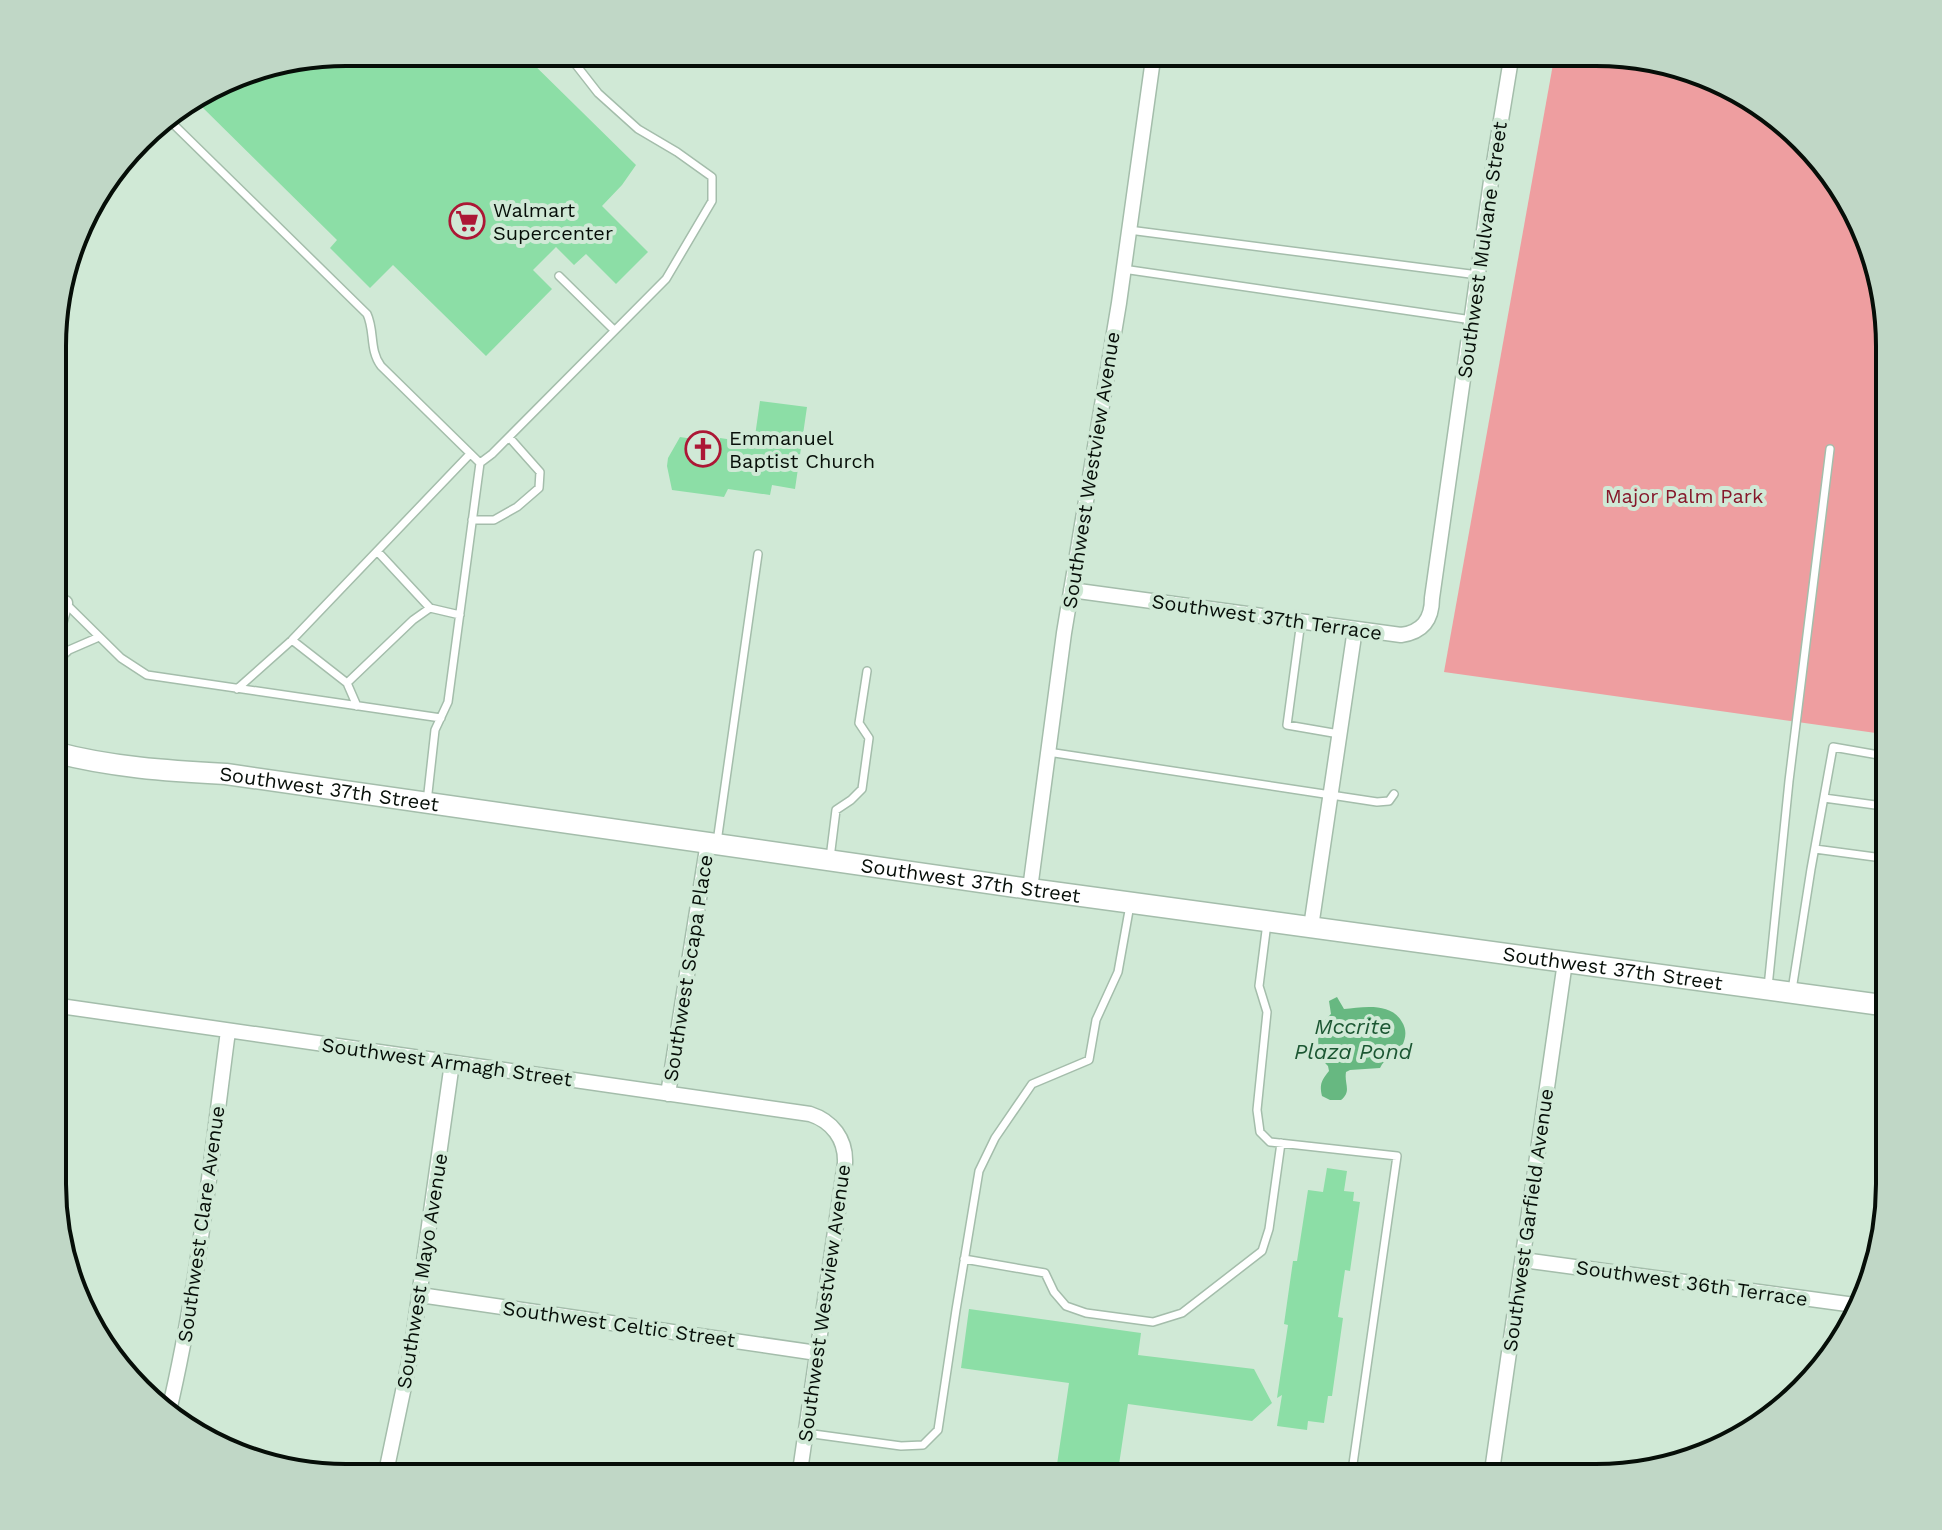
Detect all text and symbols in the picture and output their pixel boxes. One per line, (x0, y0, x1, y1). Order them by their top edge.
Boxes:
street label: Southwest Mulvane Street (1452, 120, 1512, 380)
place label: Walmart Supercenter (493, 198, 613, 245)
supermarket icon: Walmart Supercenter (448, 202, 486, 240)
street label: Southwest Westview Avenue (1057, 330, 1125, 610)
place label: Emmanuel Baptist Church (729, 426, 875, 473)
church icon: Emmanuel Baptist Church (684, 430, 722, 468)
park label: Major Palm Park (1605, 484, 1763, 508)
street label: Southwest 37th Terrace (1150, 589, 1384, 645)
street label: Southwest 37th Street (219, 762, 441, 816)
street label: Southwest Scapa Place (658, 853, 718, 1083)
street label: Southwest 37th Street (859, 853, 1083, 908)
street label: Southwest 37th Street (1501, 942, 1725, 995)
water label: Mccrite Plaza Pond (1294, 1014, 1413, 1064)
street label: Southwest Armagh Street (320, 1033, 574, 1092)
street label: Southwest Garfield Avenue (1498, 1087, 1558, 1353)
street label: Southwest Clare Avenue (173, 1104, 229, 1344)
street label: Southwest Mayo Avenue (392, 1151, 452, 1391)
street label: Southwest Westview Avenue (793, 1163, 855, 1443)
street label: Southwest 36th Terrace (1575, 1255, 1809, 1311)
street label: Southwest Celtic Street (501, 1296, 737, 1352)

